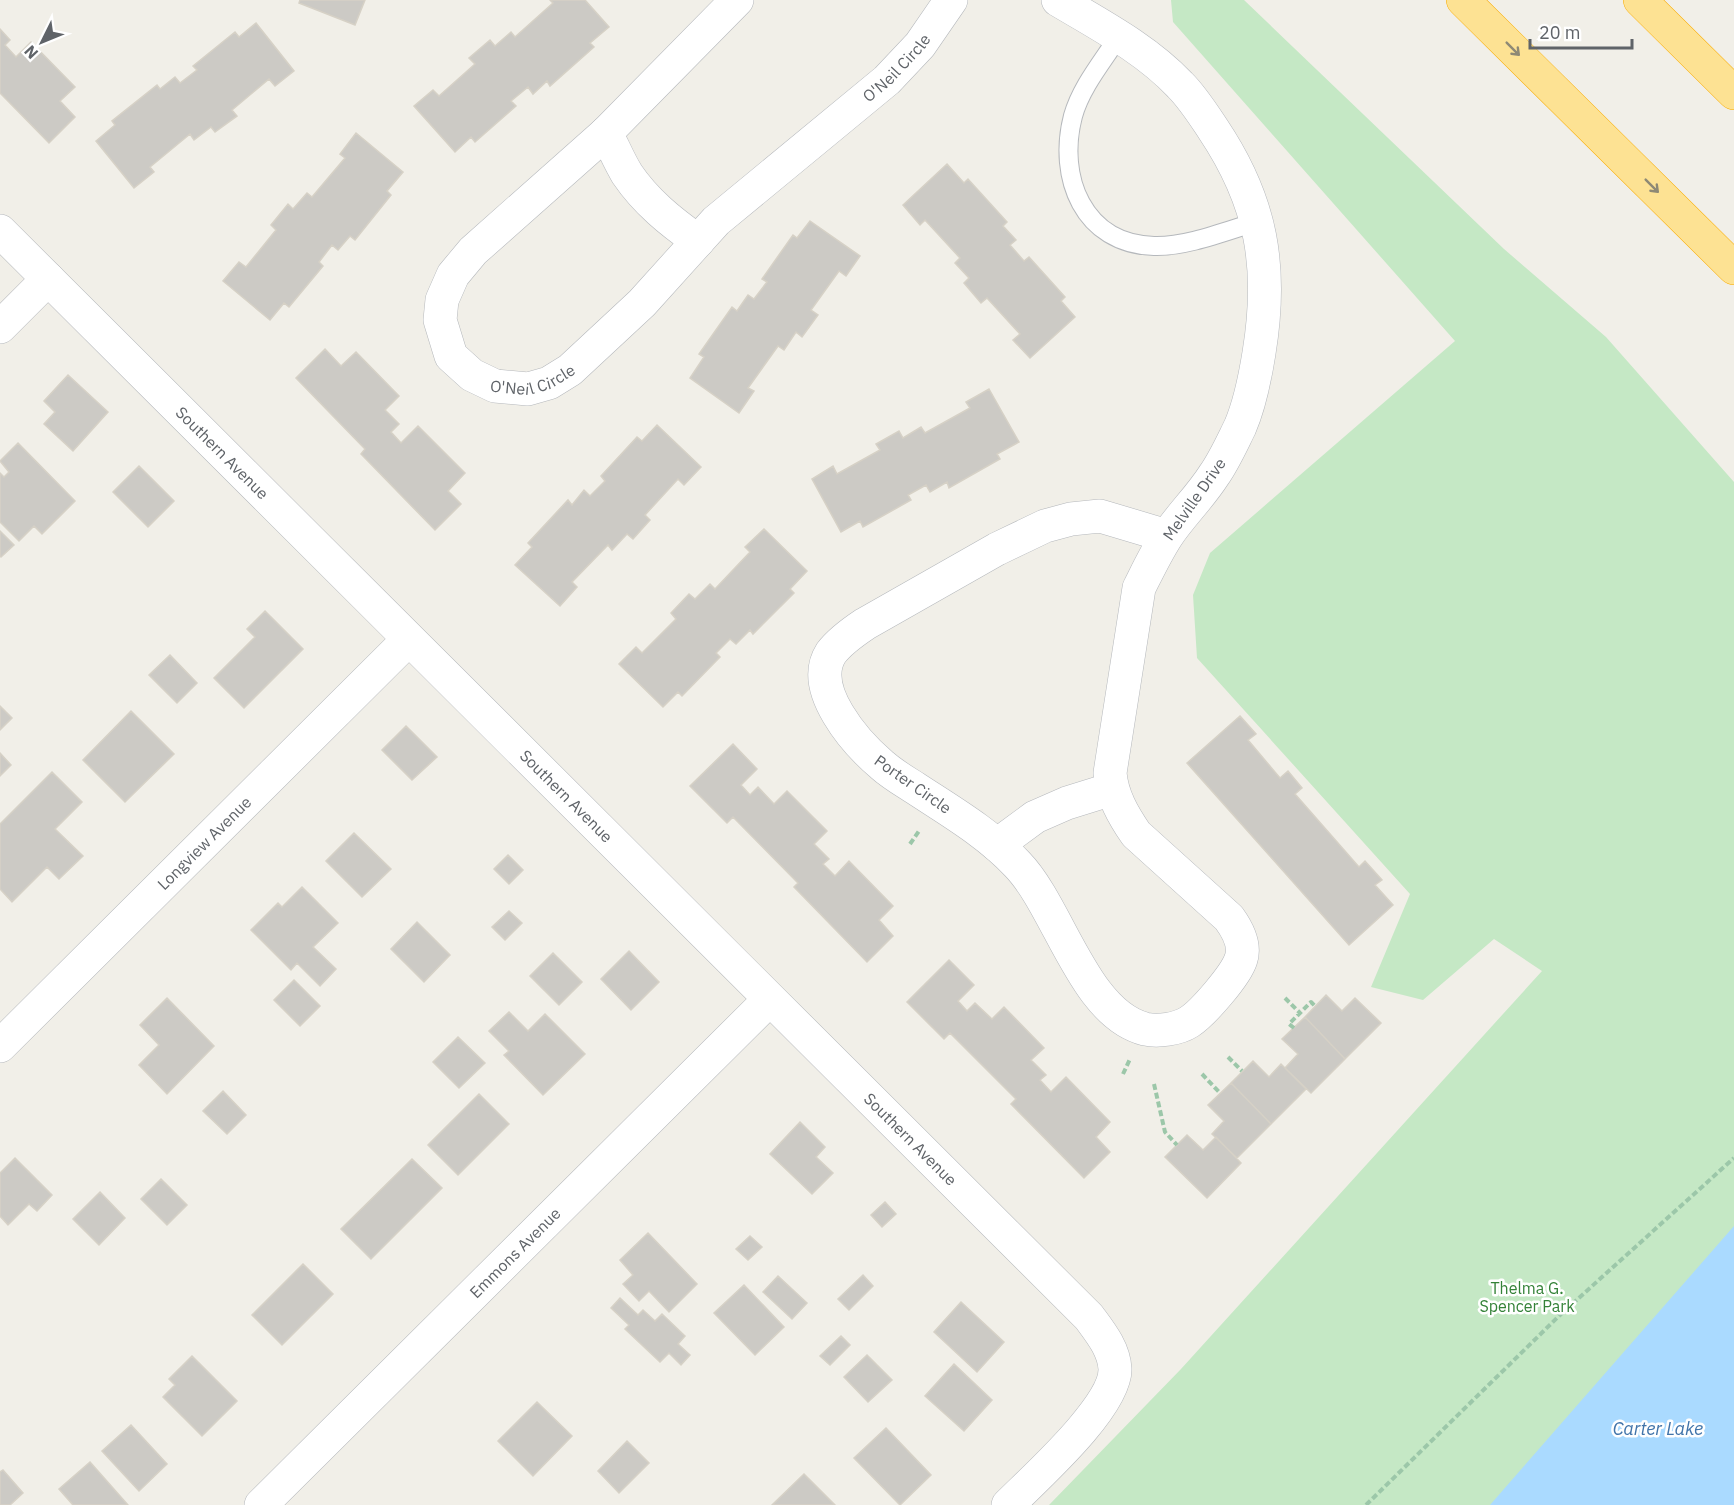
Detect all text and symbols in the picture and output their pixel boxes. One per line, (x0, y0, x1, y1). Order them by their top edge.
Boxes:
north arrow (12, 12, 72, 72)
scale bar (1530, 12, 1632, 50)
text: 20 m (1539, 21, 1581, 44)
street label: O'Neil Circle (858, 30, 935, 106)
text: N (20, 41, 42, 63)
one-way arrow (1505, 42, 1520, 57)
one-way arrow (1644, 179, 1659, 194)
street label: O'Neil Circle (489, 359, 579, 399)
street label: Southern Avenue (172, 402, 273, 503)
street label: Melville Drive (1158, 454, 1230, 544)
street label: Southern Avenue (516, 745, 617, 847)
street label: Porter Circle (871, 750, 955, 818)
street label: Longview Avenue (153, 792, 255, 894)
street label: Southern Avenue (860, 1089, 961, 1190)
street label: Emmons Avenue (465, 1203, 565, 1302)
park label: Thelma G. Spencer Park (1479, 1278, 1575, 1316)
water label: Carter Lake (1613, 1417, 1703, 1440)

